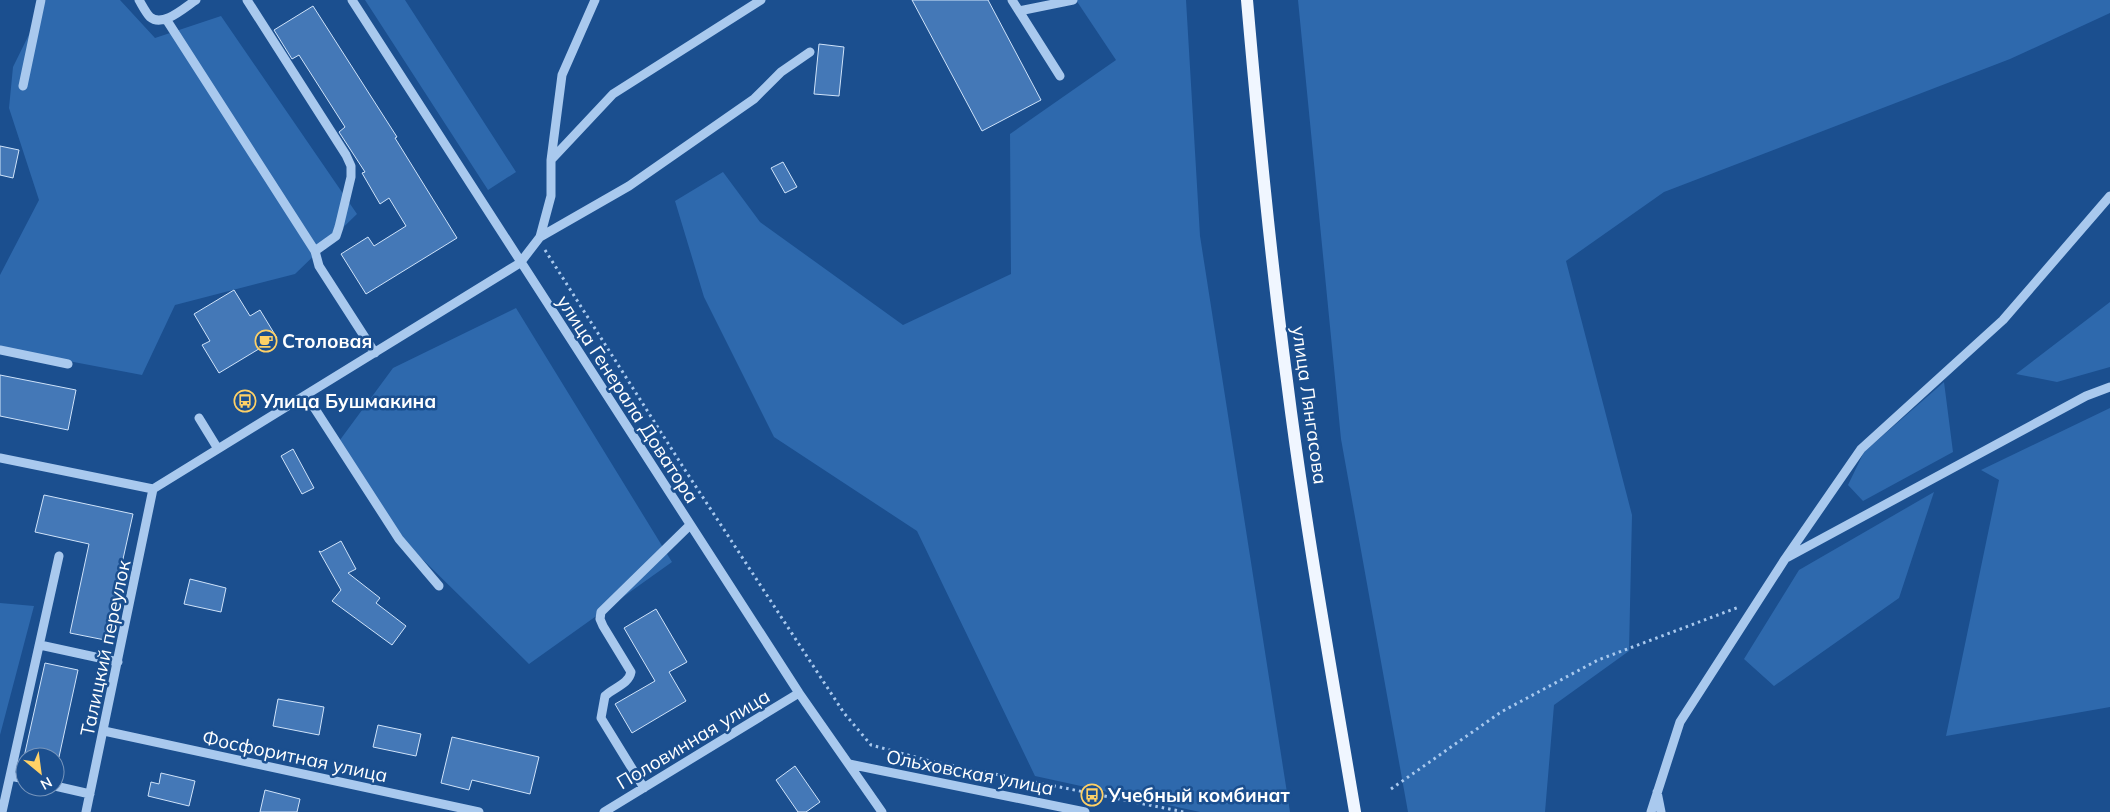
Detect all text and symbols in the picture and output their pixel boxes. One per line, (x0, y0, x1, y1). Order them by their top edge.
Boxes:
street label: улица Генерала Доватора (552, 290, 704, 508)
street label: улица Лянгасова (1287, 324, 1333, 486)
cafe icon: Столовая (254, 329, 278, 353)
place label: Столовая (282, 329, 372, 353)
bus stop icon: Улица Бушмакина (233, 389, 257, 413)
place label: Улица Бушмакина (260, 389, 436, 413)
street label: Талицкий переулок (75, 557, 136, 738)
street label: Половинная улица (612, 684, 774, 794)
street label: Фосфоритная улица (200, 725, 390, 787)
street label: Ольховская улица (884, 744, 1056, 800)
north arrow (15, 747, 65, 797)
text: N (37, 773, 55, 794)
bus stop icon: Учебный комбинат (1080, 783, 1104, 807)
place label: Учебный комбинат (1107, 783, 1290, 807)

